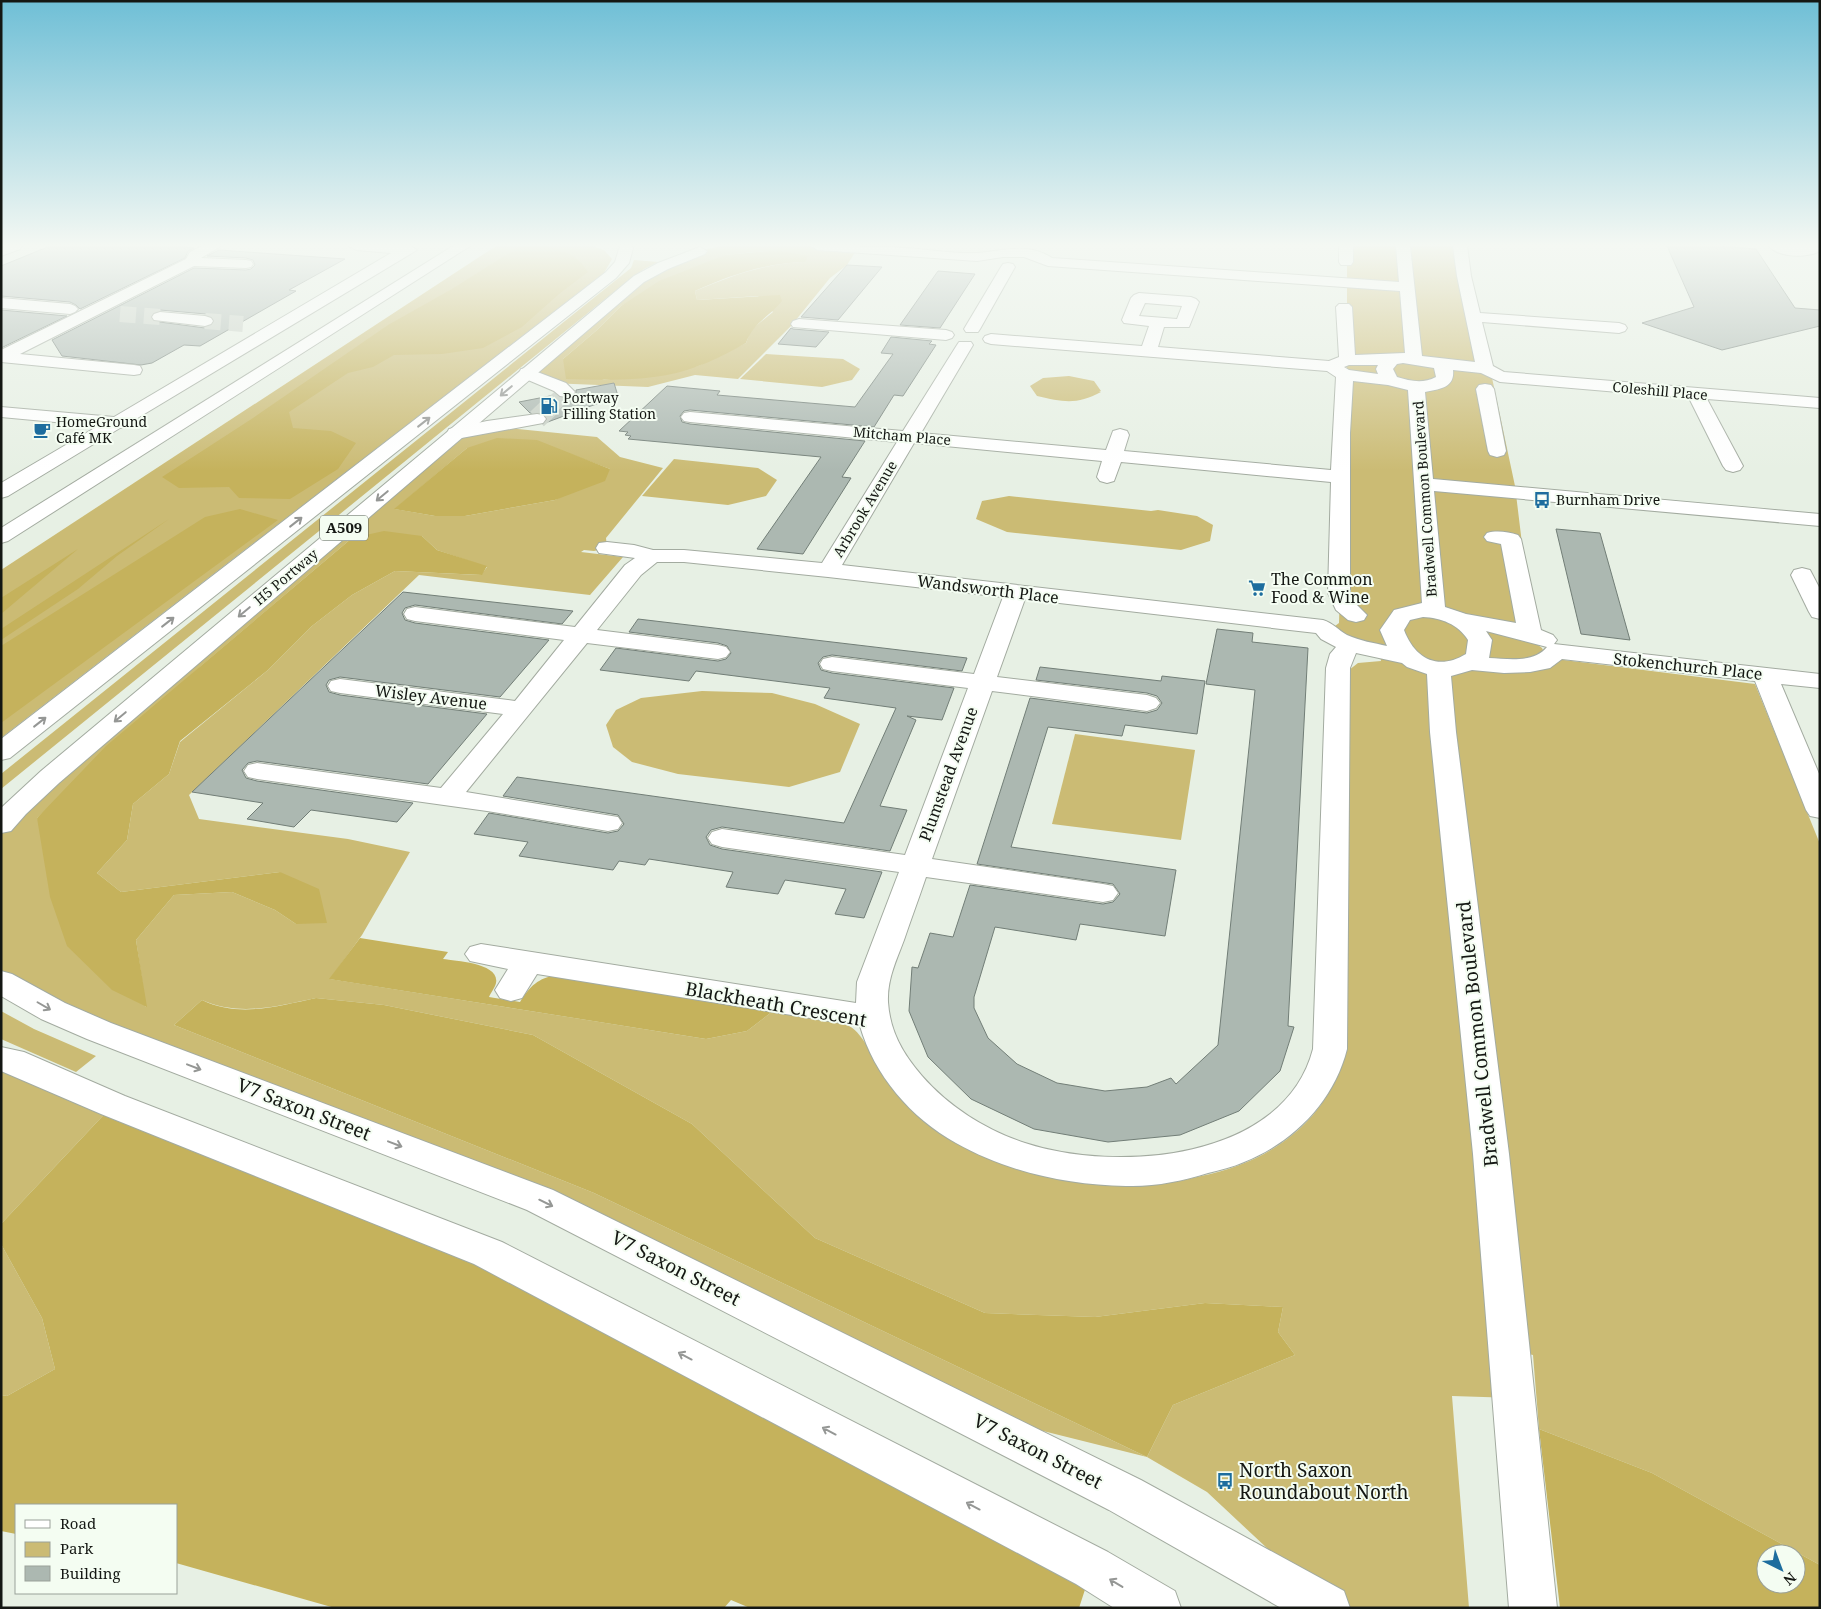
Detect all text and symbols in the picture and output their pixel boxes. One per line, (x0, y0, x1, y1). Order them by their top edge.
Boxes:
street label: Coleshill Place (1612, 377, 1708, 404)
one-way arrow (500, 386, 513, 397)
place label: Portway Filling Station (563, 388, 656, 423)
fuel station icon: Portway Filling Station (539, 396, 559, 416)
street label: Bradwell Common Boulevard (1408, 400, 1441, 598)
place label: HomeGround Café MK (56, 412, 147, 447)
one-way arrow (417, 416, 430, 427)
cafe icon: HomeGround Café MK (32, 420, 52, 440)
street label: Mitcham Place (852, 422, 952, 449)
street label: Arbrook Avenue (828, 457, 901, 561)
bus stop icon: Burnham Drive (1532, 490, 1552, 510)
place label: Burnham Drive (1556, 490, 1660, 509)
one-way arrow (375, 491, 388, 502)
one-way arrow (289, 516, 302, 527)
road number: A509 (320, 516, 368, 540)
street label: H5 Portway (250, 544, 322, 609)
place label: The Common Food & Wine (1271, 568, 1373, 608)
street label: Wandsworth Place (916, 569, 1060, 609)
supermarket icon: The Common Food & Wine (1247, 578, 1267, 598)
one-way arrow (238, 607, 251, 618)
one-way arrow (161, 616, 174, 627)
street label: Stokenchurch Place (1613, 647, 1763, 685)
street label: Wisley Avenue (374, 679, 488, 715)
street label: Plumstead Avenue (913, 704, 983, 844)
one-way arrow (114, 712, 127, 723)
one-way arrow (33, 716, 46, 727)
street label: Bradwell Common Boulevard (1450, 899, 1504, 1168)
street label: Blackheath Crescent (683, 975, 869, 1033)
one-way arrow (36, 1001, 51, 1011)
one-way arrow (186, 1063, 201, 1072)
street label: V7 Saxon Street (233, 1071, 375, 1147)
one-way arrow (387, 1140, 402, 1149)
one-way arrow (538, 1199, 553, 1208)
street label: V7 Saxon Street (607, 1224, 745, 1312)
one-way arrow (677, 1351, 692, 1361)
street label: V7 Saxon Street (969, 1407, 1107, 1495)
one-way arrow (821, 1426, 836, 1436)
place label: North Saxon Roundabout North (1239, 1457, 1409, 1505)
bus stop icon: North Saxon Roundabout North (1215, 1471, 1235, 1491)
one-way arrow (965, 1501, 980, 1511)
legend (15, 1504, 178, 1594)
text: Road (60, 1513, 96, 1533)
text: Park (60, 1538, 94, 1558)
north arrow (1756, 1544, 1806, 1594)
text: Building (60, 1563, 121, 1583)
text: N (1780, 1568, 1800, 1590)
one-way arrow (1109, 1577, 1123, 1587)

